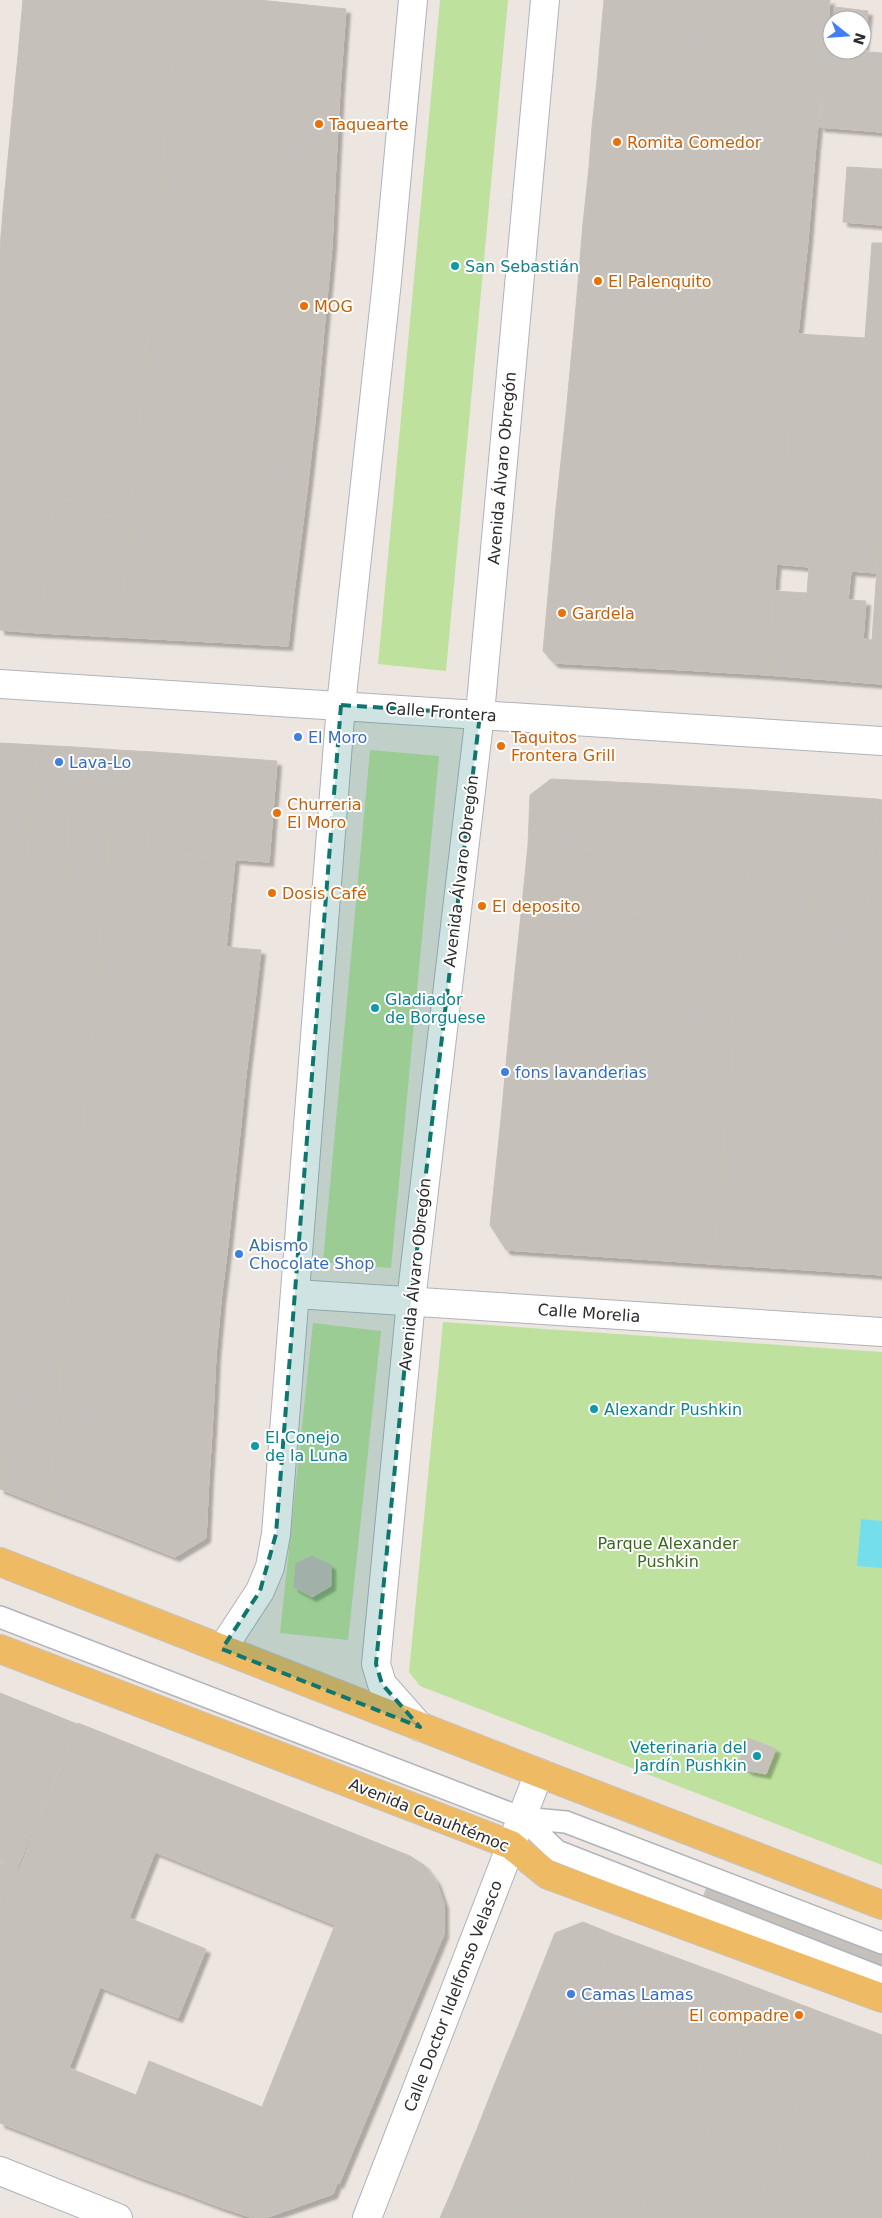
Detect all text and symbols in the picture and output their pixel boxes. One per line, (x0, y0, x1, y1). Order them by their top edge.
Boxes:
north arrow (822, 10, 872, 60)
text: N (850, 31, 869, 47)
place label: Taquearte (328, 115, 409, 134)
marker: Taquearte (313, 118, 325, 130)
place label: Romita Comedor (627, 133, 762, 152)
marker: Romita Comedor (611, 136, 623, 148)
place label: San Sebastián (465, 257, 579, 276)
marker: San Sebastián (449, 260, 461, 272)
place label: El Palenquito (608, 272, 712, 291)
marker: El Palenquito (592, 275, 604, 287)
place label: MOG (314, 297, 353, 316)
marker: MOG (298, 300, 310, 312)
street label: Avenida Álvaro Obregón (484, 371, 520, 565)
place label: Gardela (572, 604, 635, 623)
marker: Gardela (556, 607, 568, 619)
street label: Calle Frontera (385, 699, 497, 725)
place label: El Moro (308, 728, 367, 747)
place label: Taquitos Frontera Grill (510, 728, 615, 765)
marker: El Moro (292, 731, 304, 743)
marker: Taquitos Frontera Grill (495, 740, 507, 752)
place label: Lava-Lo (69, 753, 131, 772)
marker: Lava-Lo (53, 756, 65, 768)
street label: Avenida Álvaro Obregón (440, 774, 482, 968)
place label: Churreria El Moro (287, 795, 362, 832)
marker: Churreria El Moro (271, 807, 283, 819)
place label: Dosis Café (282, 884, 367, 903)
marker: Dosis Café (266, 887, 278, 899)
place label: El deposito (492, 897, 580, 916)
marker: El deposito (476, 900, 488, 912)
place label: Gladiador de Borguese (385, 990, 485, 1027)
marker: Gladiador de Borguese (369, 1002, 381, 1014)
place label: fons lavanderias (515, 1063, 647, 1082)
marker: fons lavanderias (499, 1066, 511, 1078)
street label: Avenida Álvaro Obregón (395, 1177, 435, 1371)
place label: Abismo Chocolate Shop (249, 1236, 374, 1273)
marker: Abismo Chocolate Shop (233, 1248, 245, 1260)
street label: Calle Morelia (537, 1300, 641, 1326)
place label: Alexandr Pushkin (604, 1400, 742, 1419)
marker: Alexandr Pushkin (588, 1403, 600, 1415)
place label: El Conejo de la Luna (265, 1428, 348, 1465)
marker: El Conejo de la Luna (249, 1440, 261, 1452)
park label: Parque Alexander Pushkin (597, 1534, 739, 1571)
place label: Veterinaria del Jardín Pushkin (630, 1738, 747, 1775)
marker: Veterinaria del Jardín Pushkin (751, 1750, 763, 1762)
street label: Avenida Cuauhtémoc (346, 1774, 512, 1856)
street label: Calle Doctor Ildelfonso Velasco (400, 1878, 506, 2114)
place label: Camas Lamas (581, 1985, 693, 2004)
marker: Camas Lamas (565, 1988, 577, 2000)
place label: El compadre (689, 2006, 789, 2025)
marker: El compadre (793, 2009, 805, 2021)

